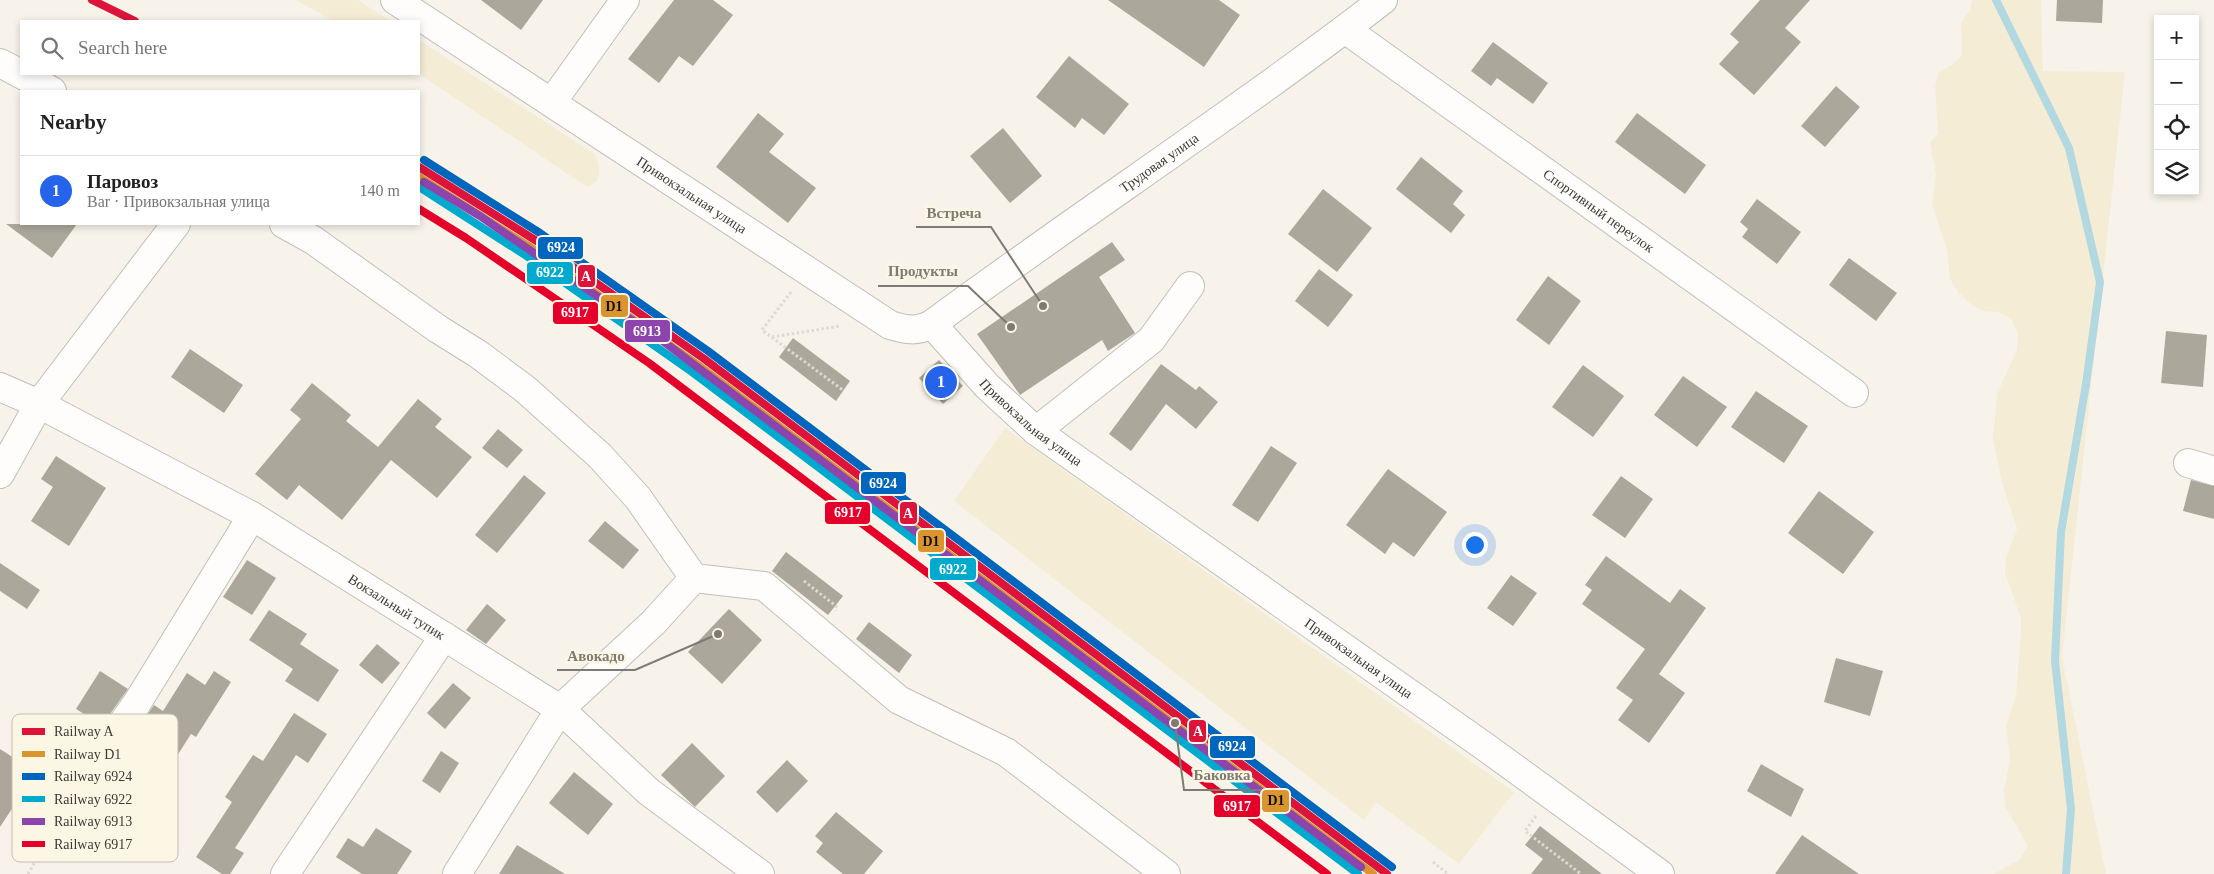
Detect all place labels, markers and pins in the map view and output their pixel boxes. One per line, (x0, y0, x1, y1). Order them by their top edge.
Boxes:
callout: Встреча (916, 197, 991, 227)
callout: Продукты (878, 256, 968, 286)
pin: 1 (925, 363, 957, 401)
callout: Авокадо (557, 640, 635, 670)
callout: Баковка (1184, 760, 1261, 790)

